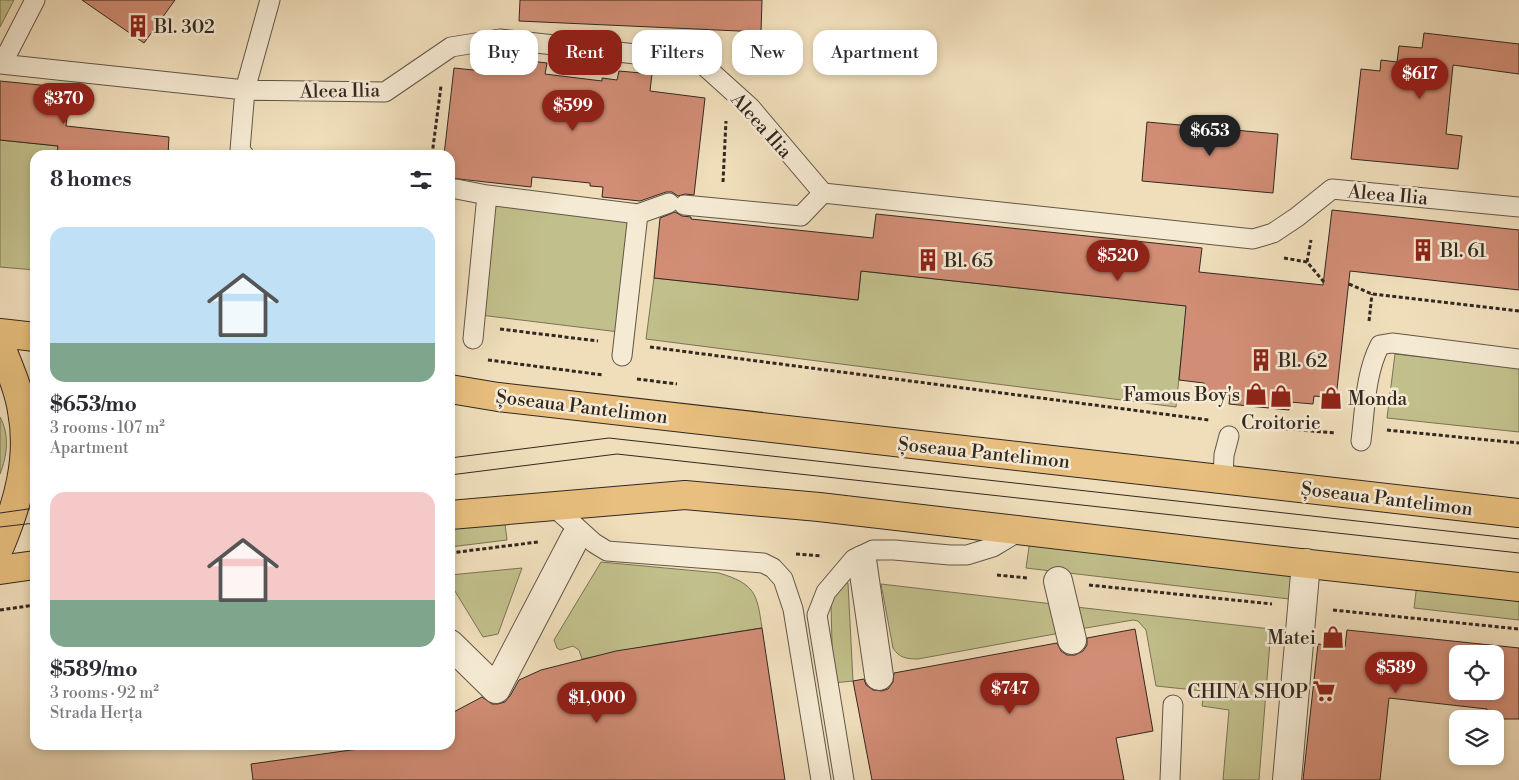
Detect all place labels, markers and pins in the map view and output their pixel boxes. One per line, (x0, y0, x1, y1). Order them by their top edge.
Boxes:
building icon: Bl. 302 (125, 13, 151, 39)
place label: Bl. 302 (153, 15, 215, 39)
pin: $617 (1390, 58, 1450, 100)
pin: $370 (34, 82, 94, 125)
pin: $599 (543, 90, 603, 132)
pin: $653 (1180, 114, 1240, 157)
building icon: Bl. 61 (1410, 237, 1436, 263)
place label: Bl. 61 (1439, 239, 1486, 263)
pin: $520 (1088, 240, 1148, 282)
building icon: Bl. 65 (915, 247, 941, 273)
place label: Bl. 65 (943, 249, 993, 273)
building icon: Bl. 62 (1248, 347, 1274, 373)
place label: Bl. 62 (1277, 349, 1328, 373)
shop icon: Famous Boy's (1243, 381, 1269, 407)
place label: Famous Boy's (1123, 383, 1240, 407)
shop icon: Croitorie (1268, 383, 1294, 409)
shop icon: Monda (1318, 385, 1344, 411)
place label: Monda (1348, 387, 1408, 411)
place label: Croitorie (1241, 411, 1321, 435)
shop icon: Matei (1320, 624, 1346, 650)
place label: Matei (1267, 626, 1316, 650)
pin: $589 (1366, 652, 1426, 694)
pin: $747 (980, 672, 1040, 715)
supermarket icon: CHINA SHOP (1311, 678, 1337, 704)
place label: CHINA SHOP (1187, 680, 1308, 704)
pin: $1,000 (556, 682, 638, 724)

